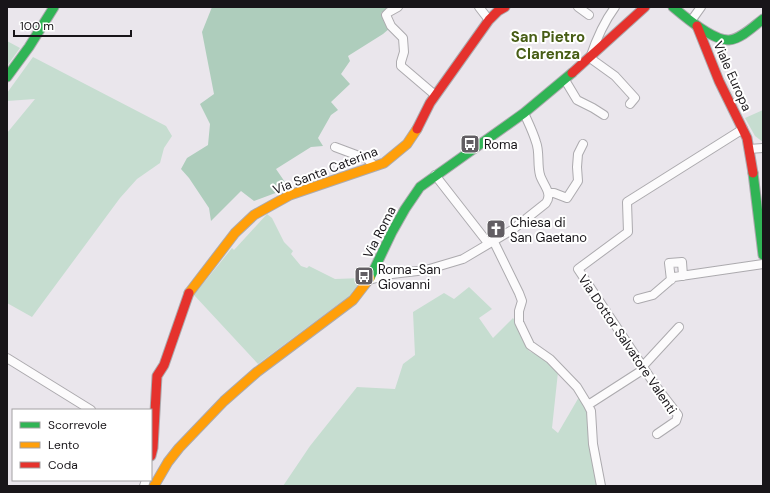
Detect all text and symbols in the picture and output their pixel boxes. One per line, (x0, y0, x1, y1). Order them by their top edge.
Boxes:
scale bar (14, 12, 131, 38)
text: 100 m (20, 18, 54, 34)
district label: San Pietro Clarenza (511, 27, 585, 64)
street label: Viale Europa (710, 39, 756, 114)
bus stop icon: Roma (459, 133, 481, 155)
place label: Roma (484, 136, 518, 153)
street label: Via Santa Caterina (270, 143, 380, 198)
street label: Via Roma (359, 203, 400, 261)
place label: Chiesa di San Gaetano (510, 214, 587, 246)
church icon: Chiesa di San Gaetano (485, 218, 507, 240)
place label: Roma-San Giovanni (378, 261, 441, 293)
bus stop icon: Roma-San Giovanni (353, 265, 375, 287)
street label: Via Dottor Salvatore Valenti (574, 271, 681, 417)
legend (12, 409, 152, 481)
text: Scorrevole (48, 417, 107, 433)
text: Lento (48, 437, 79, 453)
text: Coda (48, 457, 78, 473)

